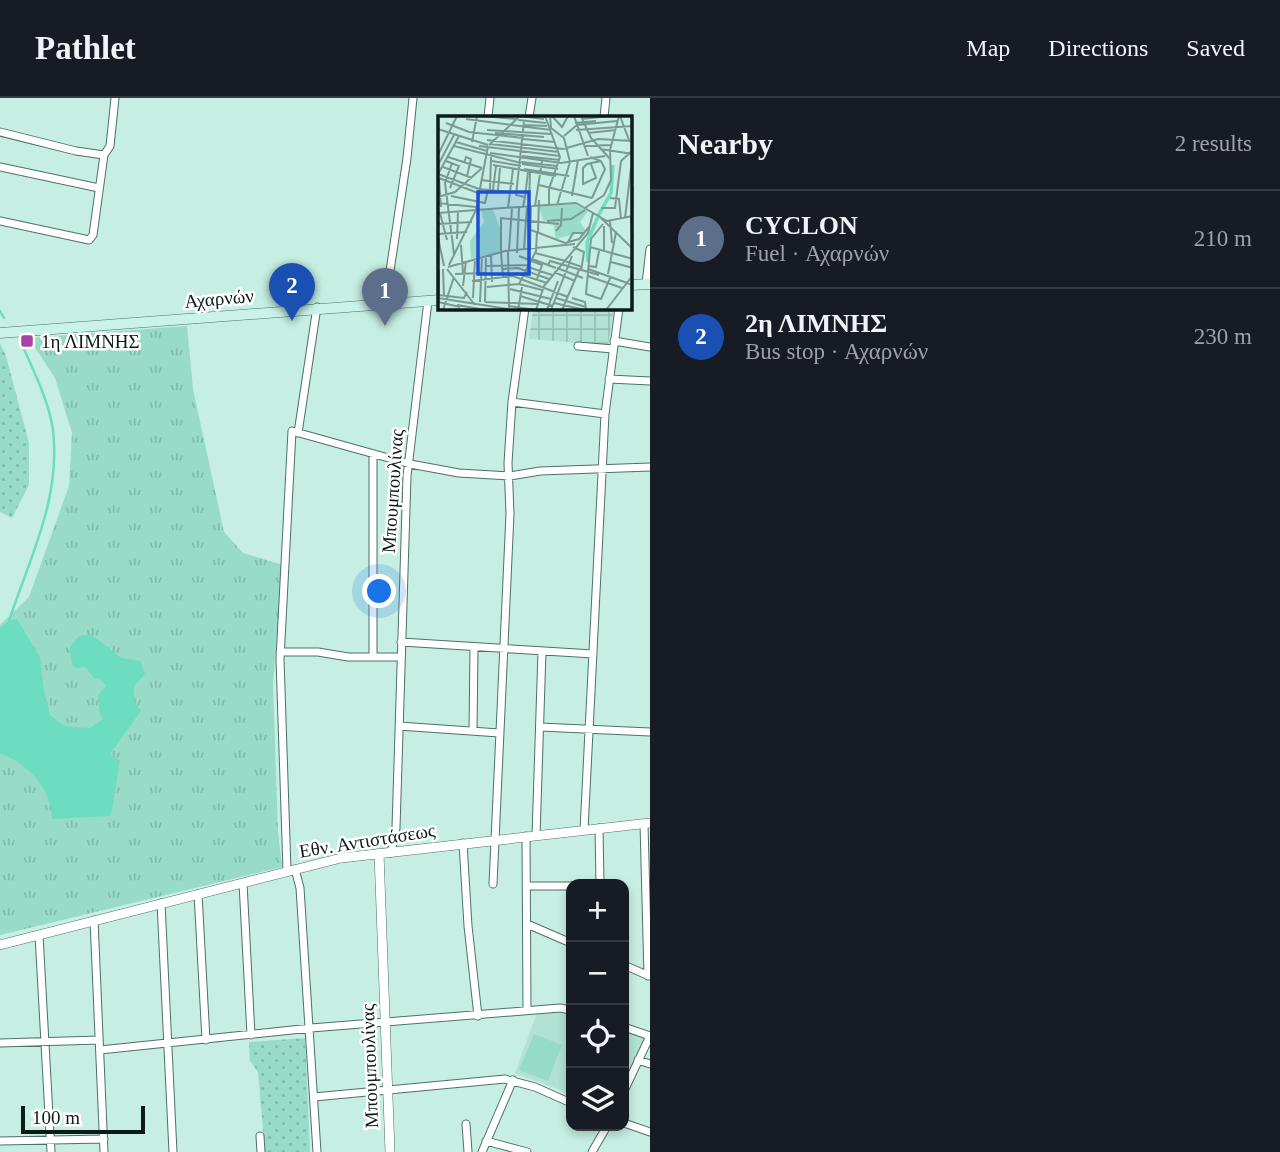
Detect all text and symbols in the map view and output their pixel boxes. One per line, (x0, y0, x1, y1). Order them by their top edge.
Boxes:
text: Pathlet (35, 30, 136, 66)
text: Map (966, 35, 1010, 61)
text: Directions (1048, 35, 1148, 61)
text: Saved (1186, 35, 1245, 61)
inset map (438, 116, 632, 310)
text: Nearby (678, 127, 773, 160)
text: 2 results (1175, 131, 1252, 156)
text: CYCLON (745, 211, 858, 240)
text: 1 (695, 226, 707, 251)
text: 210 m (1194, 226, 1252, 251)
text: Fuel · Αχαρνών (745, 241, 889, 266)
pin: 2 (269, 263, 315, 321)
pin: 1 (362, 268, 408, 326)
street label: Αχαρνών (183, 285, 255, 312)
text: 2η ΛΙΜΝΗΣ (745, 309, 887, 338)
text: 2 (695, 324, 707, 349)
text: 230 m (1194, 324, 1252, 349)
place label: 1η ΛΙΜΝΗΣ (41, 331, 140, 352)
marker: 1η ΛΙΜΝΗΣ (19, 333, 35, 349)
text: Bus stop · Αχαρνών (745, 339, 928, 364)
street label: Μπουμπουλίνας (378, 428, 407, 554)
your location (362, 574, 396, 608)
street label: Εθν. Αντιστάσεως (298, 819, 437, 862)
map controls (566, 879, 629, 1131)
button: + (566, 879, 629, 942)
button: − (566, 942, 629, 1005)
street label: Μπουμπουλίνας (357, 1003, 382, 1129)
button: locate (566, 1005, 629, 1068)
button: layers (566, 1068, 629, 1131)
scale bar (21, 1103, 145, 1135)
text: 100 m (32, 1107, 80, 1128)

